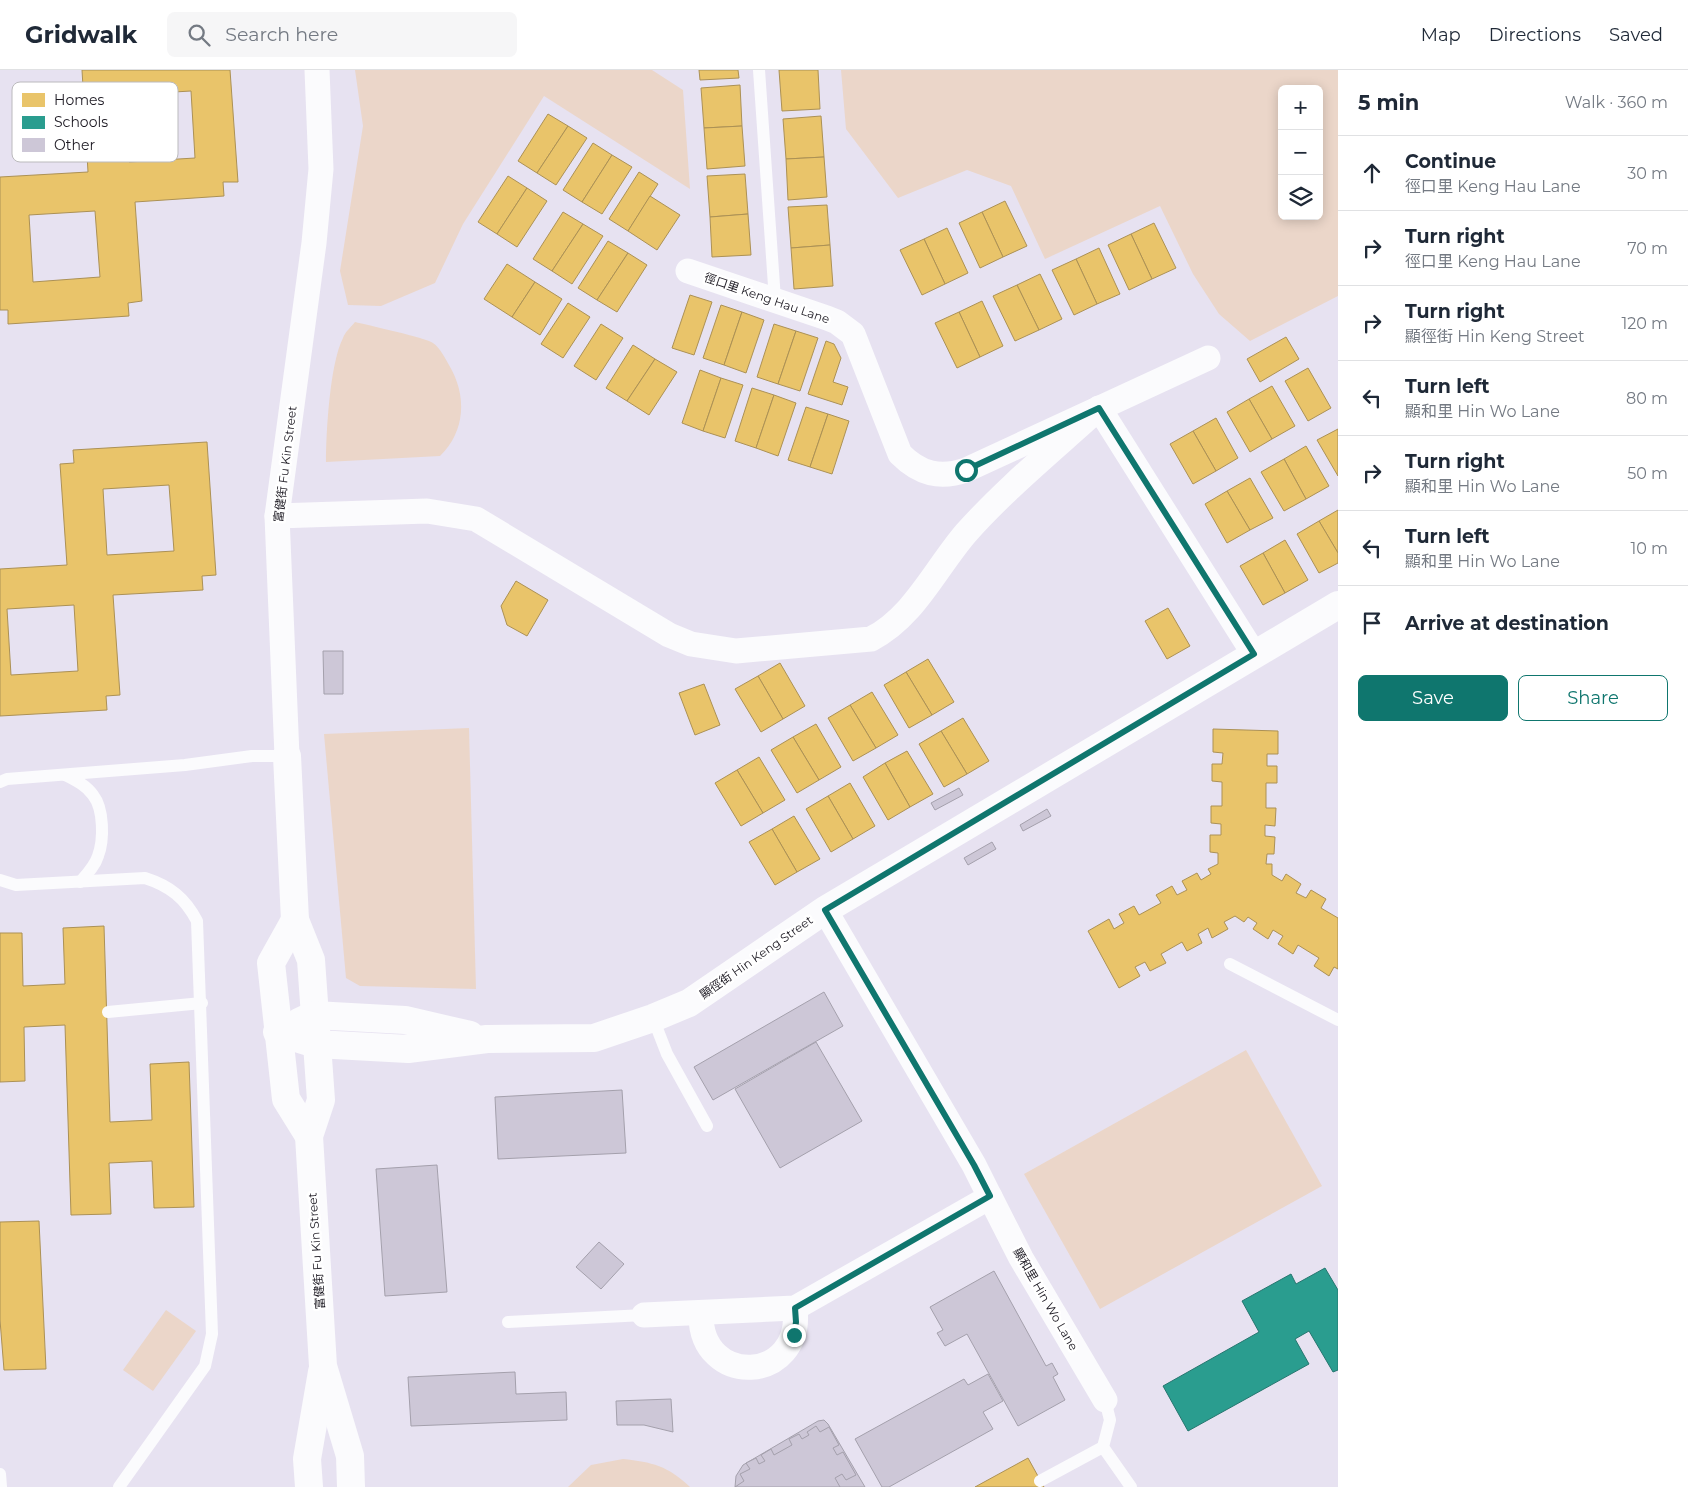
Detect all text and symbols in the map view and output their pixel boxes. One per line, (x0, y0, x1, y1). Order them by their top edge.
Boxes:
search box (167, 12, 517, 57)
text: Gridwalk (25, 20, 137, 49)
icon: search (185, 21, 213, 49)
text: Search here (225, 23, 338, 46)
text: Map (1421, 24, 1461, 46)
text: Directions (1489, 24, 1581, 46)
text: Saved (1609, 24, 1663, 46)
legend (12, 82, 178, 162)
map controls (1278, 85, 1323, 220)
button: + (1278, 85, 1323, 130)
text: 5 min (1358, 90, 1419, 115)
text: Homes (54, 91, 104, 109)
text: Walk · 360 m (1565, 93, 1668, 112)
text: Schools (54, 113, 108, 131)
button: − (1278, 130, 1323, 175)
text: Other (54, 136, 95, 154)
text: Continue (1405, 150, 1496, 173)
icon: ahead (1358, 159, 1386, 187)
text: 30 m (1627, 164, 1668, 183)
button: layers (1278, 175, 1323, 220)
text: 徑口里 Keng Hau Lane (1405, 177, 1581, 196)
text: Turn right (1405, 225, 1505, 248)
icon: right (1358, 234, 1386, 262)
text: 70 m (1627, 239, 1668, 258)
text: 徑口里 Keng Hau Lane (1405, 252, 1581, 271)
street label: 徑口里 Keng Hau Lane (702, 269, 832, 327)
text: Turn right (1405, 300, 1505, 323)
icon: right (1358, 309, 1386, 337)
text: 120 m (1621, 314, 1668, 333)
text: 顯徑街 Hin Keng Street (1405, 327, 1585, 346)
text: Turn left (1405, 375, 1490, 398)
icon: left (1358, 384, 1386, 412)
text: 80 m (1626, 389, 1668, 408)
text: 顯和里 Hin Wo Lane (1405, 402, 1560, 421)
street label: 富健街 Fu Kin Street (270, 405, 300, 523)
text: Turn right (1405, 450, 1505, 473)
route start (955, 459, 978, 482)
icon: right (1358, 459, 1386, 487)
text: 50 m (1627, 464, 1668, 483)
text: 顯和里 Hin Wo Lane (1405, 477, 1560, 496)
text: Turn left (1405, 525, 1490, 548)
icon: left (1358, 534, 1386, 562)
text: 10 m (1630, 539, 1668, 558)
text: 顯和里 Hin Wo Lane (1405, 552, 1560, 571)
icon: arrive (1358, 609, 1386, 637)
text: Arrive at destination (1405, 612, 1609, 635)
button: Save (1358, 675, 1508, 721)
button: Share (1518, 675, 1668, 721)
street label: 顯徑街 Hin Keng Street (697, 912, 816, 1002)
street label: 富健街 Fu Kin Street (304, 1192, 328, 1310)
street label: 顯和里 Hin Wo Lane (1010, 1245, 1082, 1353)
route end (783, 1324, 806, 1347)

